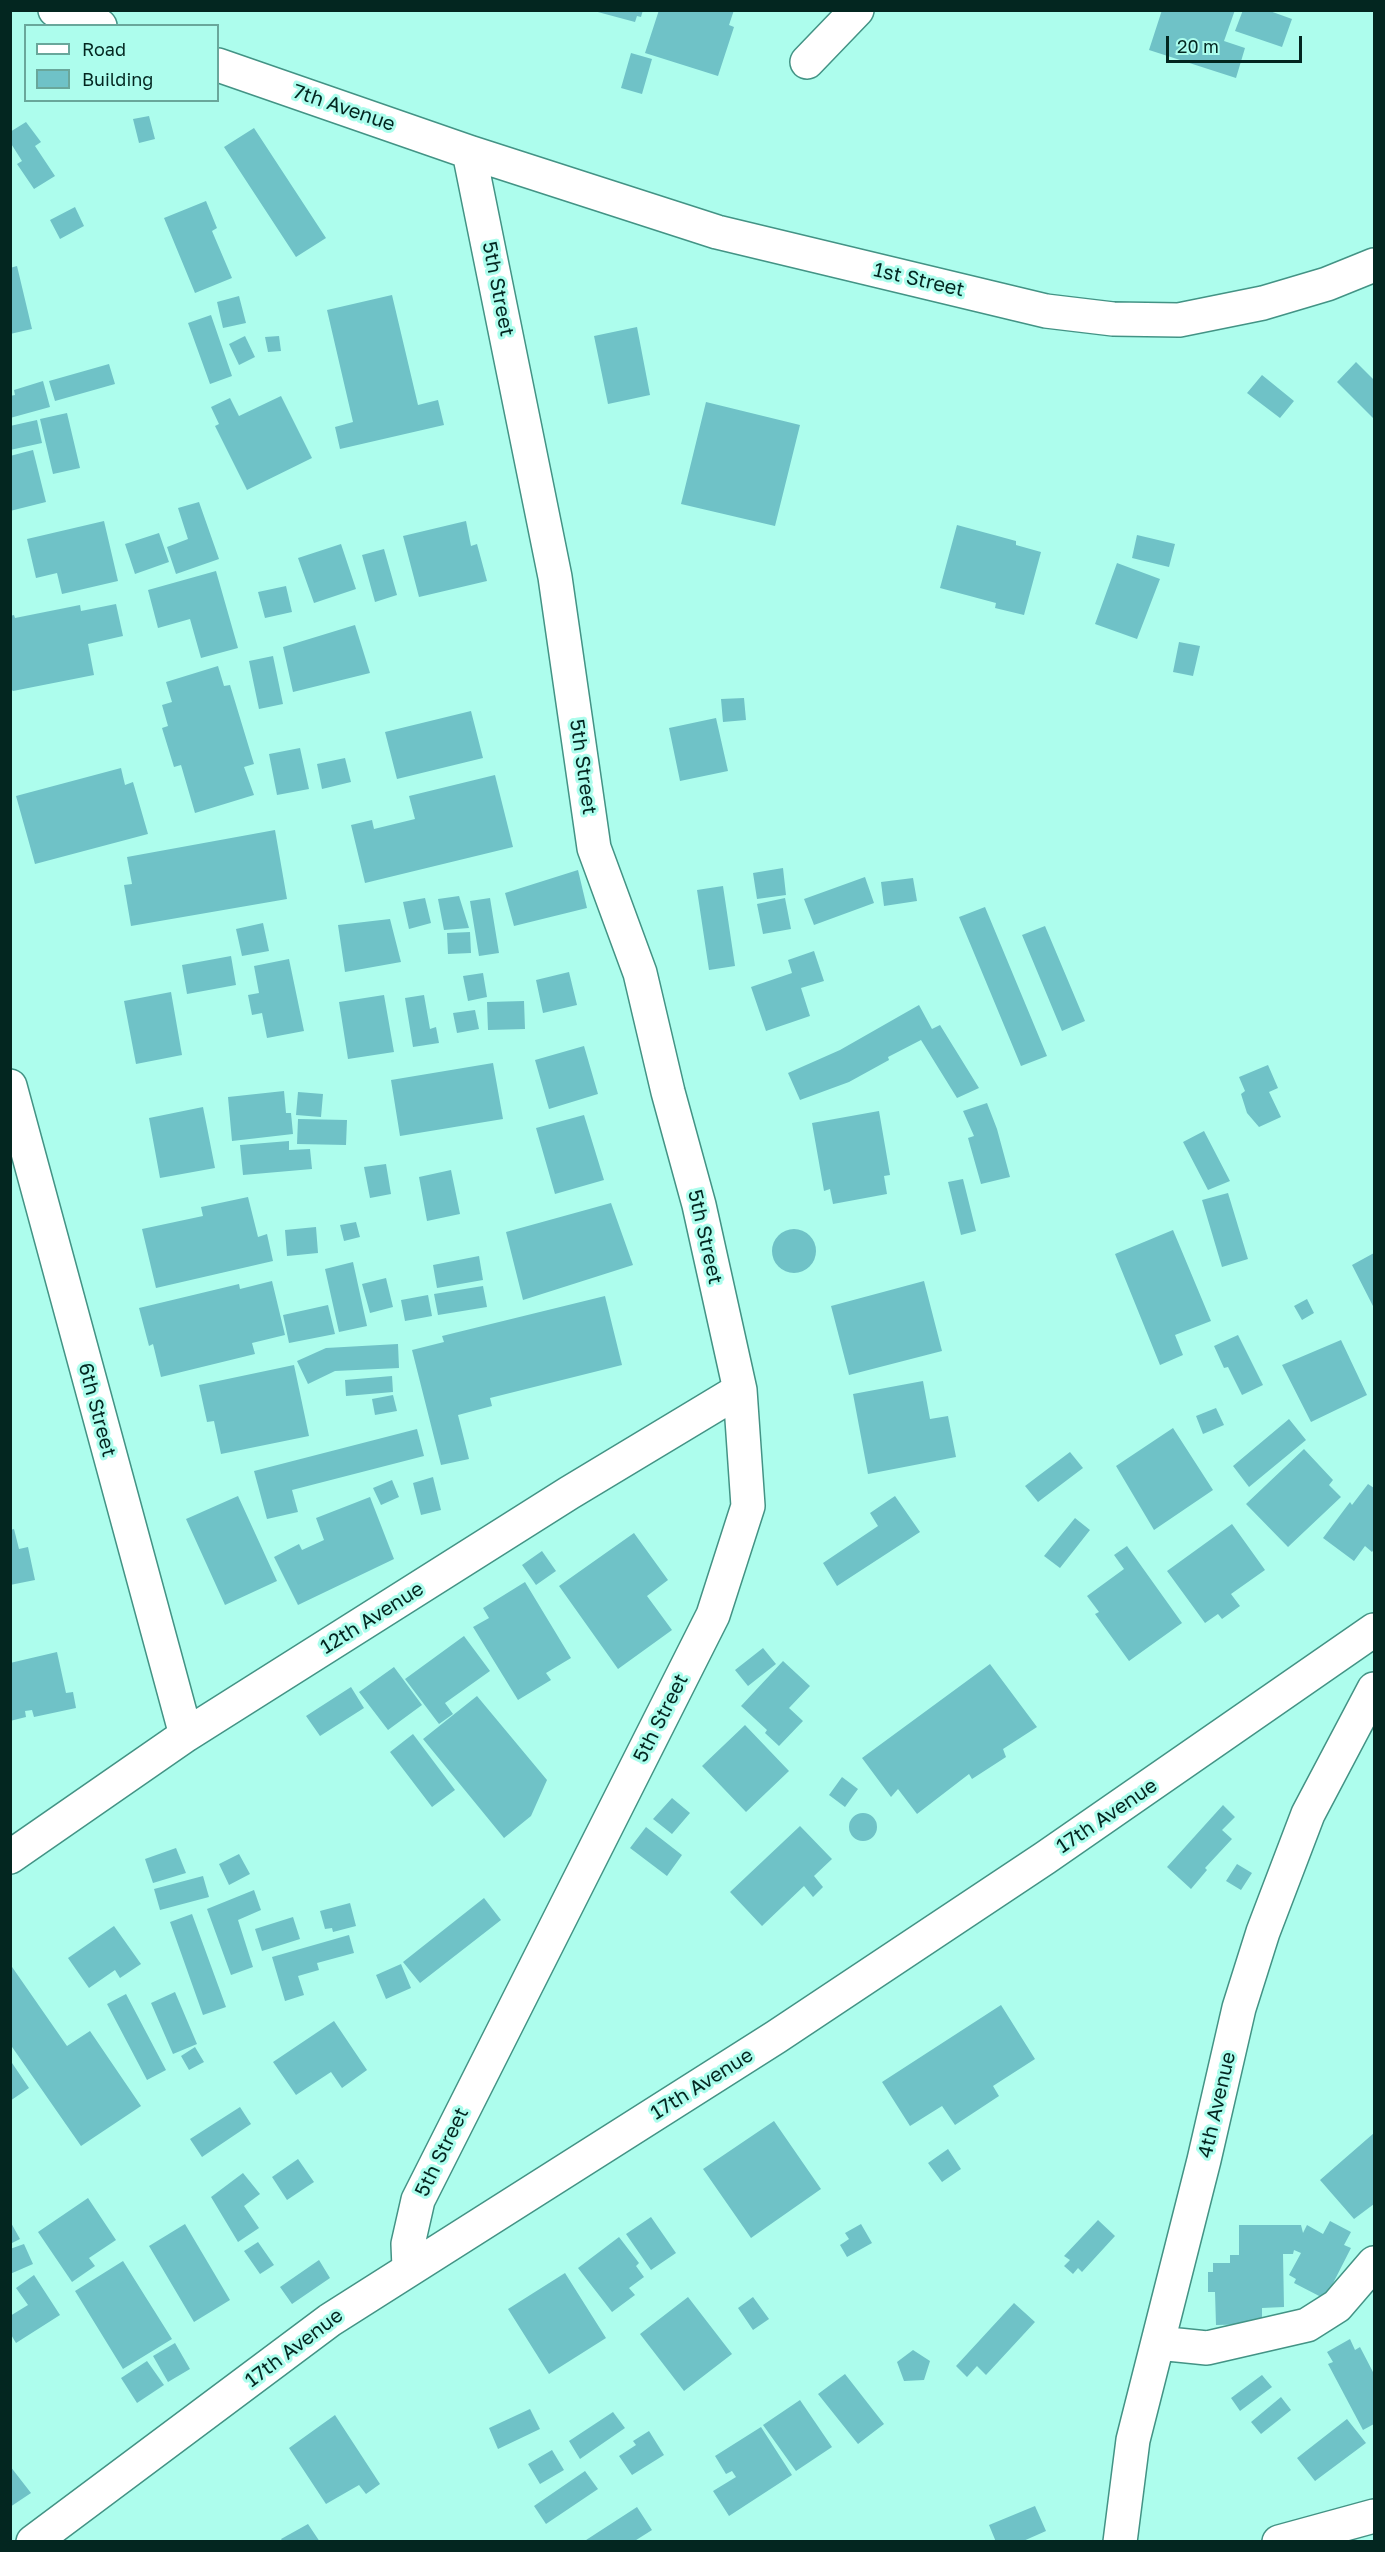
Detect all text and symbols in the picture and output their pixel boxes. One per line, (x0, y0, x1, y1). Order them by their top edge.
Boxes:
legend (24, 24, 219, 102)
scale bar (1169, 24, 1306, 62)
text: 20 m (1177, 35, 1219, 57)
text: Road (82, 38, 126, 60)
text: Building (82, 68, 153, 90)
street label: 7th Avenue (290, 79, 398, 137)
street label: 5th Street (477, 240, 519, 338)
street label: 1st Street (871, 258, 967, 302)
street label: 5th Street (564, 718, 602, 816)
street label: 5th Street (682, 1187, 728, 1287)
street label: 6th Street (73, 1360, 121, 1460)
street label: 12th Avenue (316, 1577, 428, 1659)
street label: 5th Street (628, 1670, 694, 1766)
street label: 17th Avenue (1052, 1774, 1162, 1858)
street label: 17th Avenue (646, 2043, 758, 2125)
street label: 4th Avenue (1193, 2050, 1241, 2160)
street label: 5th Street (410, 2104, 474, 2200)
street label: 17th Avenue (240, 2303, 348, 2393)

